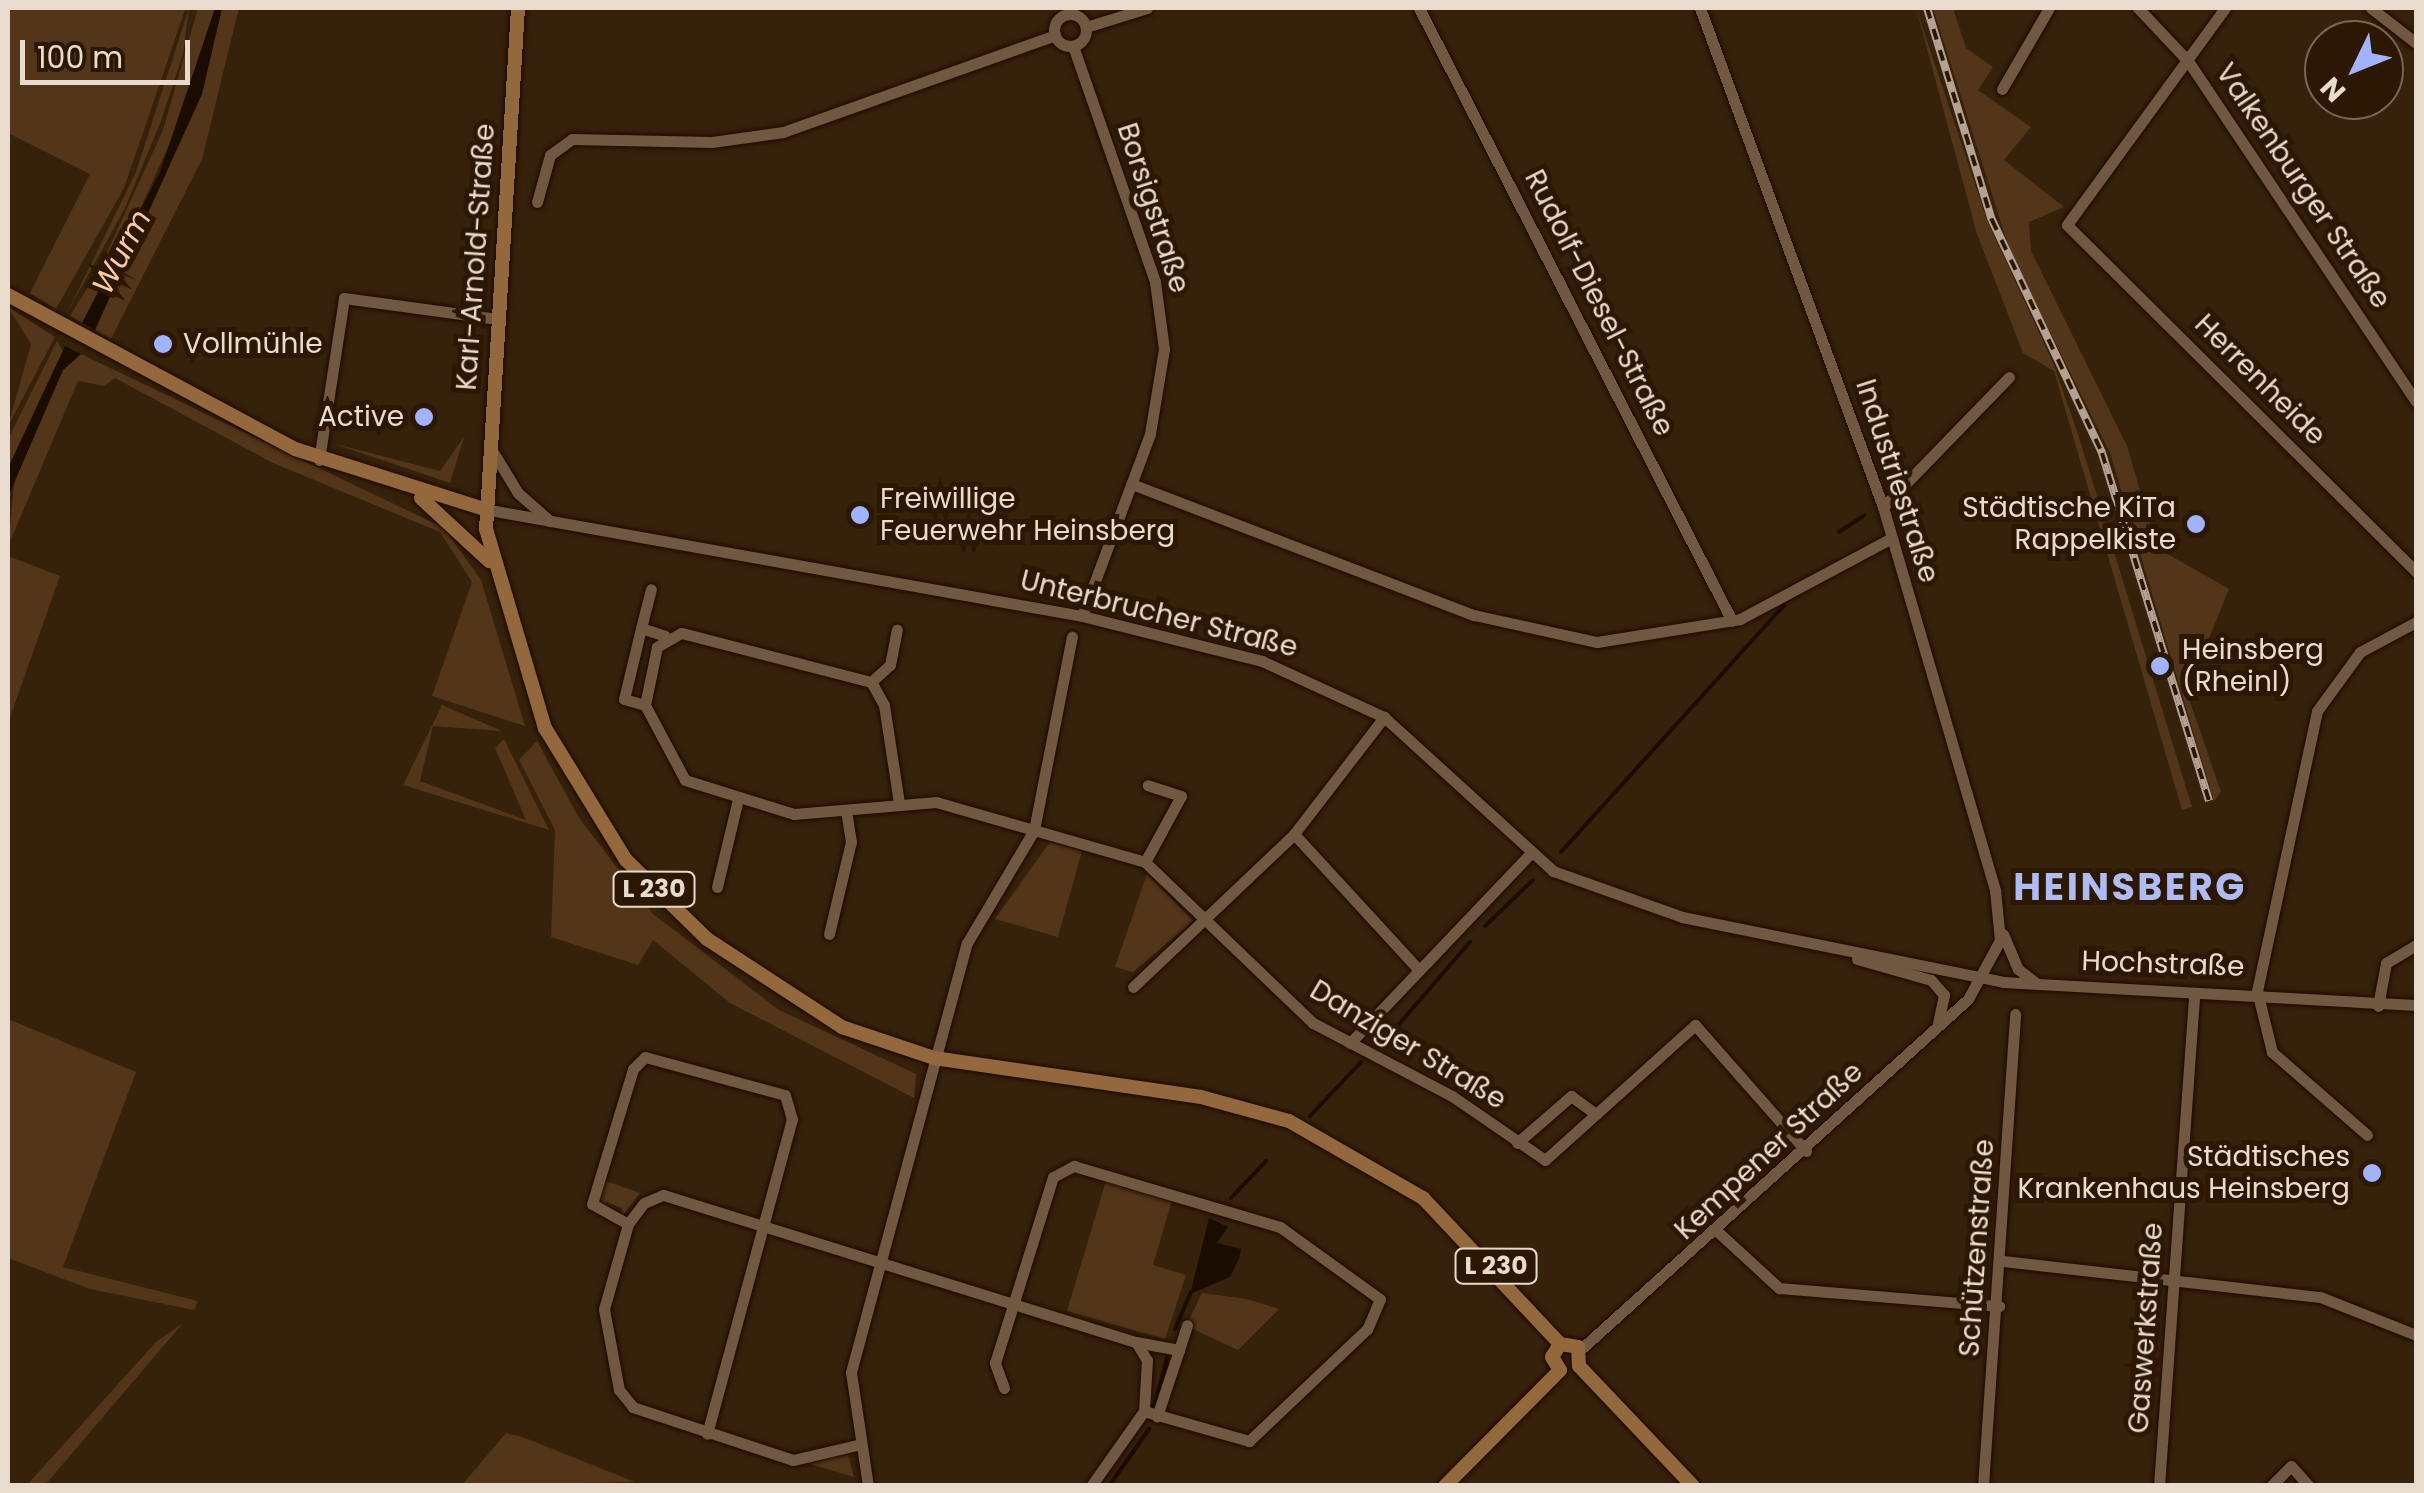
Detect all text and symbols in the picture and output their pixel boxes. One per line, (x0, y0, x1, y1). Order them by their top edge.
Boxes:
scale bar (25, 20, 195, 82)
north arrow (2304, 20, 2404, 120)
text: 100 m (37, 36, 123, 79)
street label: Valkenburger Straße (2208, 57, 2398, 315)
text: N (2312, 68, 2355, 110)
street label: Borsigstraße (1110, 119, 1196, 297)
street label: Karl-Arnold-Straße (450, 123, 502, 391)
street label: Rudolf-Diesel-Straße (1517, 164, 1681, 442)
water label: Wurm (85, 204, 159, 300)
street label: Herrenheide (2188, 308, 2332, 452)
place label: Vollmühle (183, 327, 323, 361)
marker: Vollmühle (152, 333, 174, 355)
street label: Industriestraße (1848, 375, 1946, 587)
place label: Active (318, 400, 404, 434)
marker: Active (413, 406, 435, 428)
place label: Freiwillige Feuerwehr Heinsberg (880, 482, 1175, 548)
place label: Städtische KiTa Rappelkiste (1962, 491, 2176, 557)
marker: Freiwillige Feuerwehr Heinsberg (849, 504, 871, 526)
marker: Städtische KiTa Rappelkiste (2185, 513, 2207, 535)
street label: Unterbrucher Straße (1017, 563, 1301, 665)
place label: Heinsberg (Rheinl) (2182, 633, 2324, 699)
marker: Heinsberg (Rheinl) (2147, 653, 2173, 679)
district label: HEINSBERG (2013, 864, 2247, 910)
road number: L 230 (612, 869, 696, 909)
street label: Hochstraße (2081, 944, 2245, 984)
street label: Danziger Straße (1304, 973, 1512, 1117)
street label: Kempener Straße (1668, 1055, 1870, 1247)
street label: Schützenstraße (1953, 1138, 2001, 1358)
place label: Städtisches Krankenhaus Heinsberg (2018, 1140, 2350, 1206)
marker: Städtisches Krankenhaus Heinsberg (2359, 1160, 2385, 1186)
street label: Gaswerkstraße (2122, 1222, 2170, 1434)
road number: L 230 (1454, 1246, 1538, 1286)

